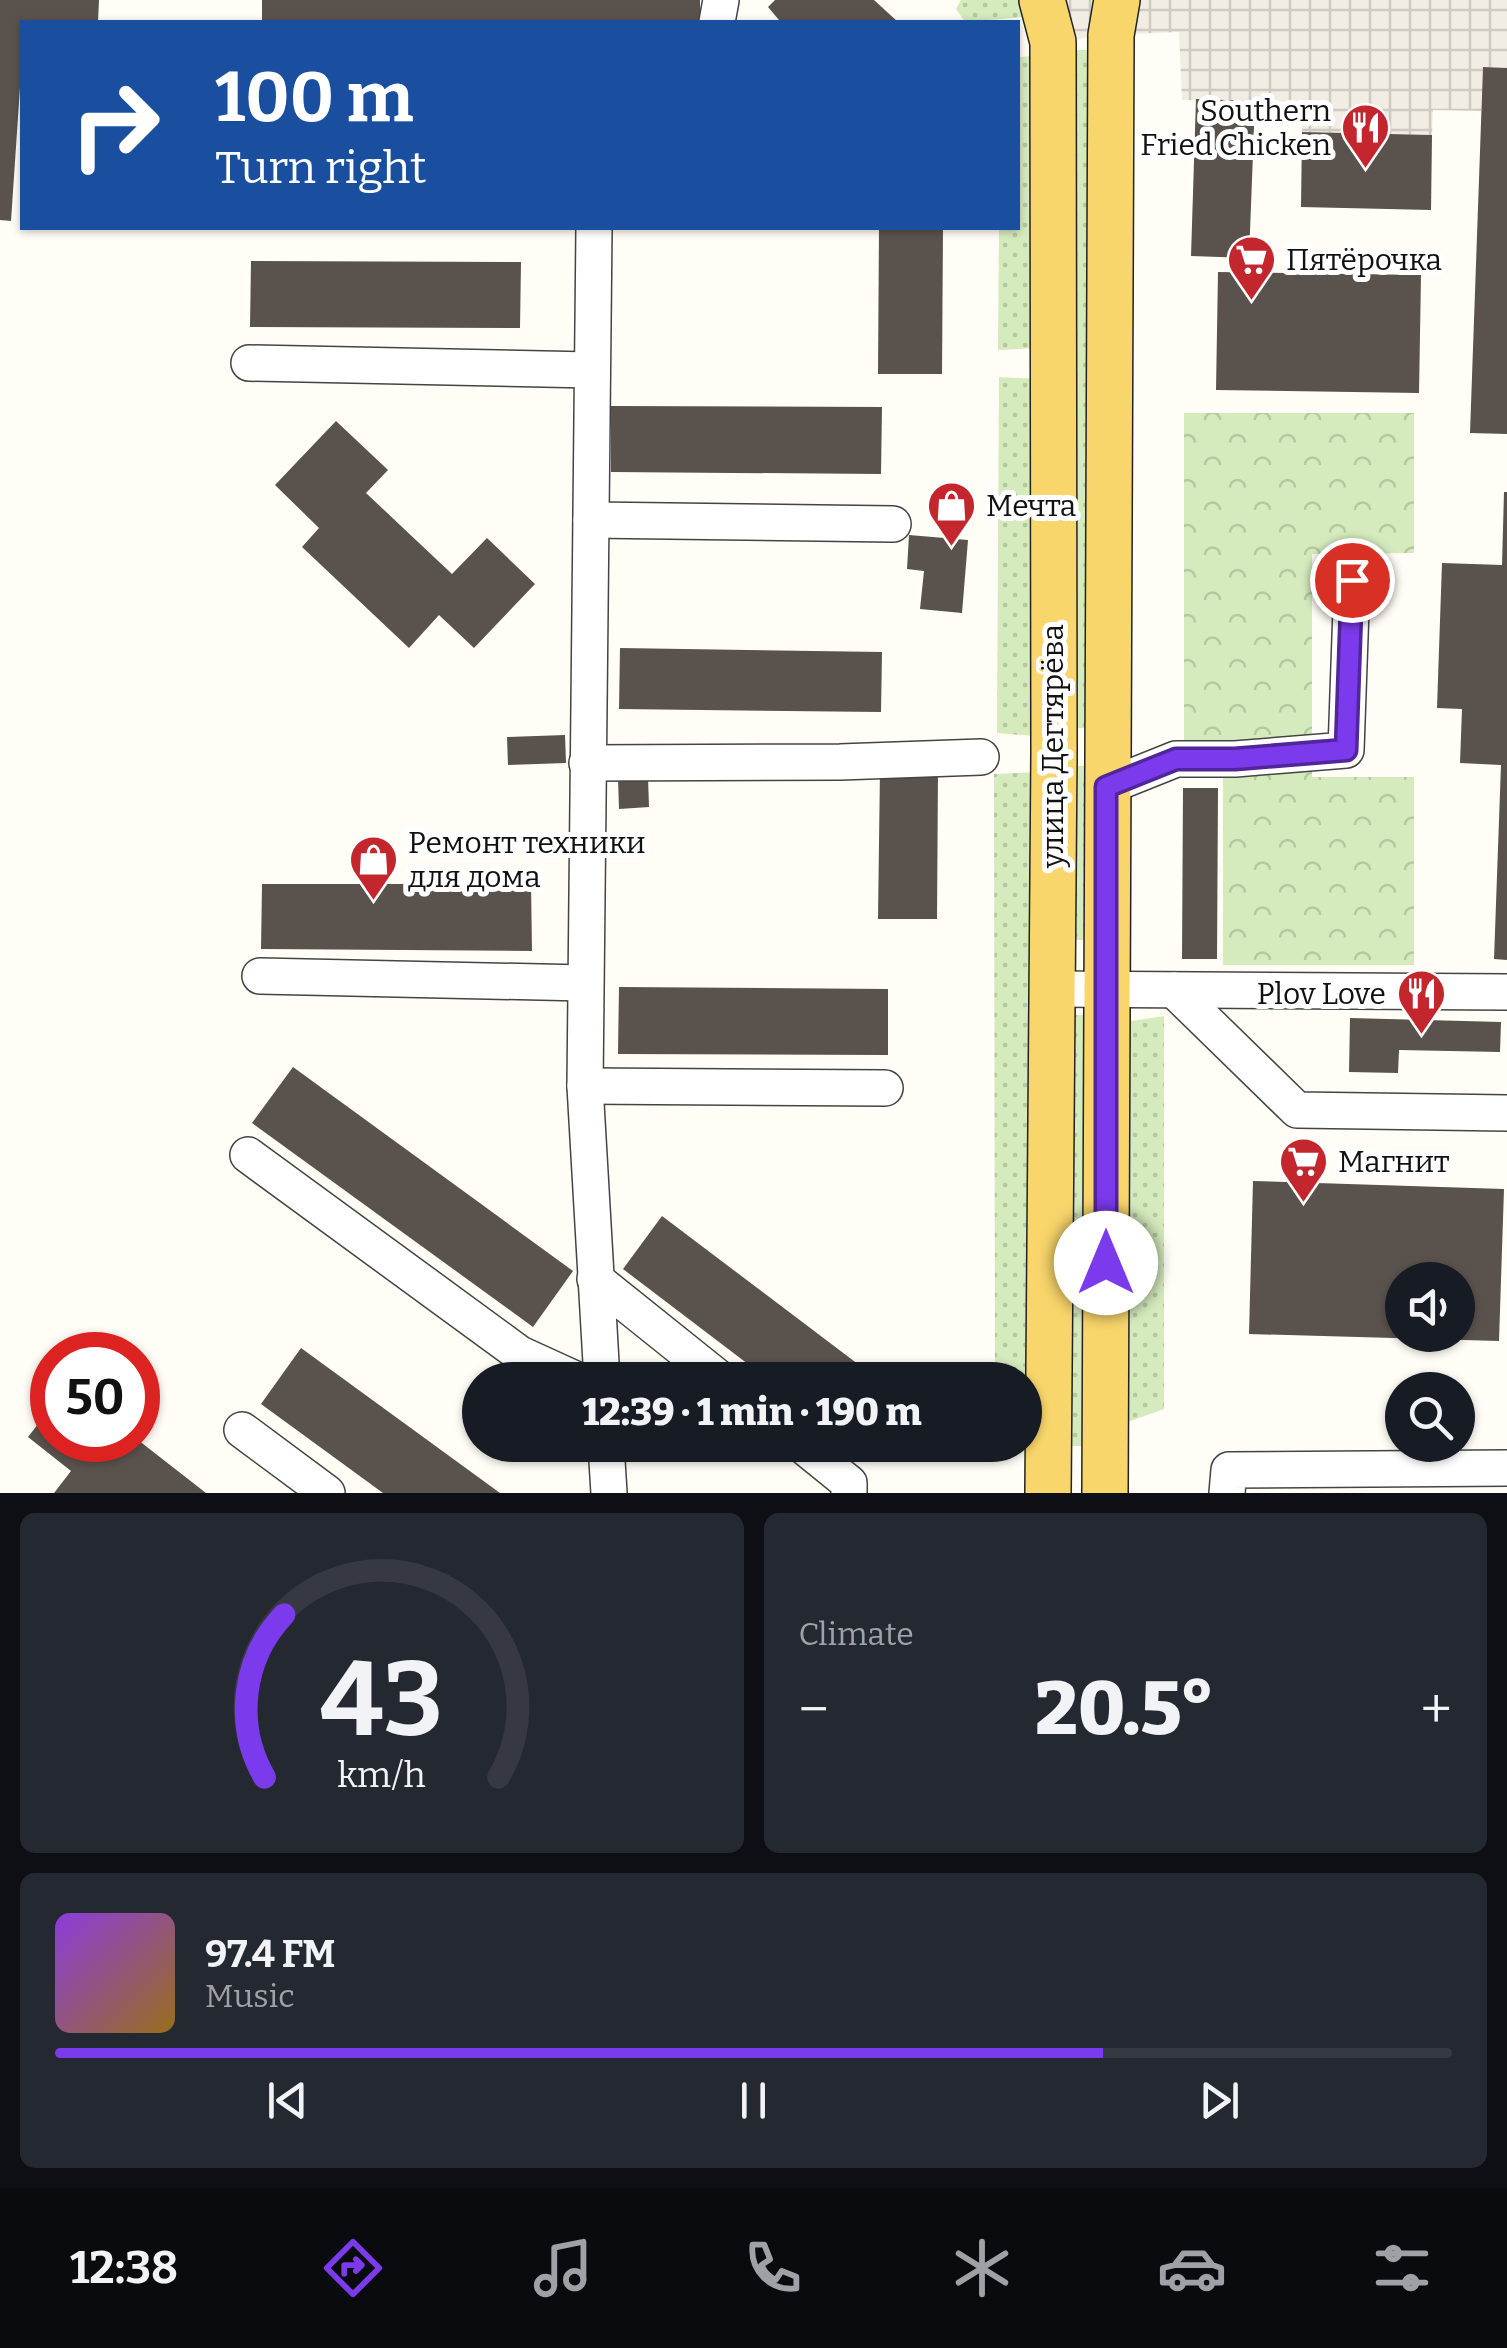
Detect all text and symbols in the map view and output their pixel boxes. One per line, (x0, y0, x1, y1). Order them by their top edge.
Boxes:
text: 100 m (215, 56, 414, 140)
icon: right (50, 60, 180, 190)
place label: Southern Fried Chicken (1140, 93, 1331, 163)
restaurant icon: Southern Fried Chicken (1340, 102, 1392, 170)
text: Turn right (215, 141, 427, 195)
supermarket icon: Пятёрочка (1225, 234, 1277, 302)
place label: Пятёрочка (1286, 242, 1442, 278)
shop icon: Мечта (925, 480, 977, 548)
place label: Мечта (986, 488, 1076, 524)
pin (1310, 538, 1395, 623)
icon: arrive (1325, 553, 1380, 608)
street label: улица Дегтярёва (1035, 624, 1071, 869)
place label: Ремонт техники для дома (408, 825, 646, 895)
shop icon: Ремонт техники для дома (347, 834, 399, 902)
restaurant icon: Plov Love (1395, 968, 1447, 1036)
place label: Plov Love (1257, 976, 1386, 1012)
supermarket icon: Магнит (1277, 1136, 1329, 1204)
place label: Магнит (1338, 1144, 1449, 1180)
position arrow (1054, 1211, 1158, 1315)
map controls (1385, 1262, 1475, 1462)
button: sound (1385, 1262, 1475, 1352)
speed limit sign: 50 (30, 1332, 160, 1462)
button: search (1385, 1372, 1475, 1462)
text: 12:39 · 1 min · 190 m (582, 1389, 922, 1435)
text: Climate (799, 1615, 914, 1653)
text: 43 (320, 1638, 443, 1763)
text: 20.5° (1035, 1664, 1214, 1754)
text: − (799, 1677, 829, 1743)
text: + (1421, 1677, 1452, 1743)
text: km/h (338, 1754, 426, 1796)
text: 97.4 FM (205, 1931, 336, 1977)
text: Music (205, 1977, 295, 2015)
icon: previous (260, 2073, 315, 2128)
icon: pause (726, 2073, 781, 2128)
icon: next (1192, 2073, 1247, 2128)
icon: directions (318, 2233, 388, 2303)
icon: music (528, 2233, 598, 2303)
icon: phone (738, 2233, 808, 2303)
icon: climate (947, 2233, 1017, 2303)
icon: car (1157, 2233, 1227, 2303)
icon: filters (1367, 2233, 1437, 2303)
text: 12:38 (70, 2241, 178, 2295)

